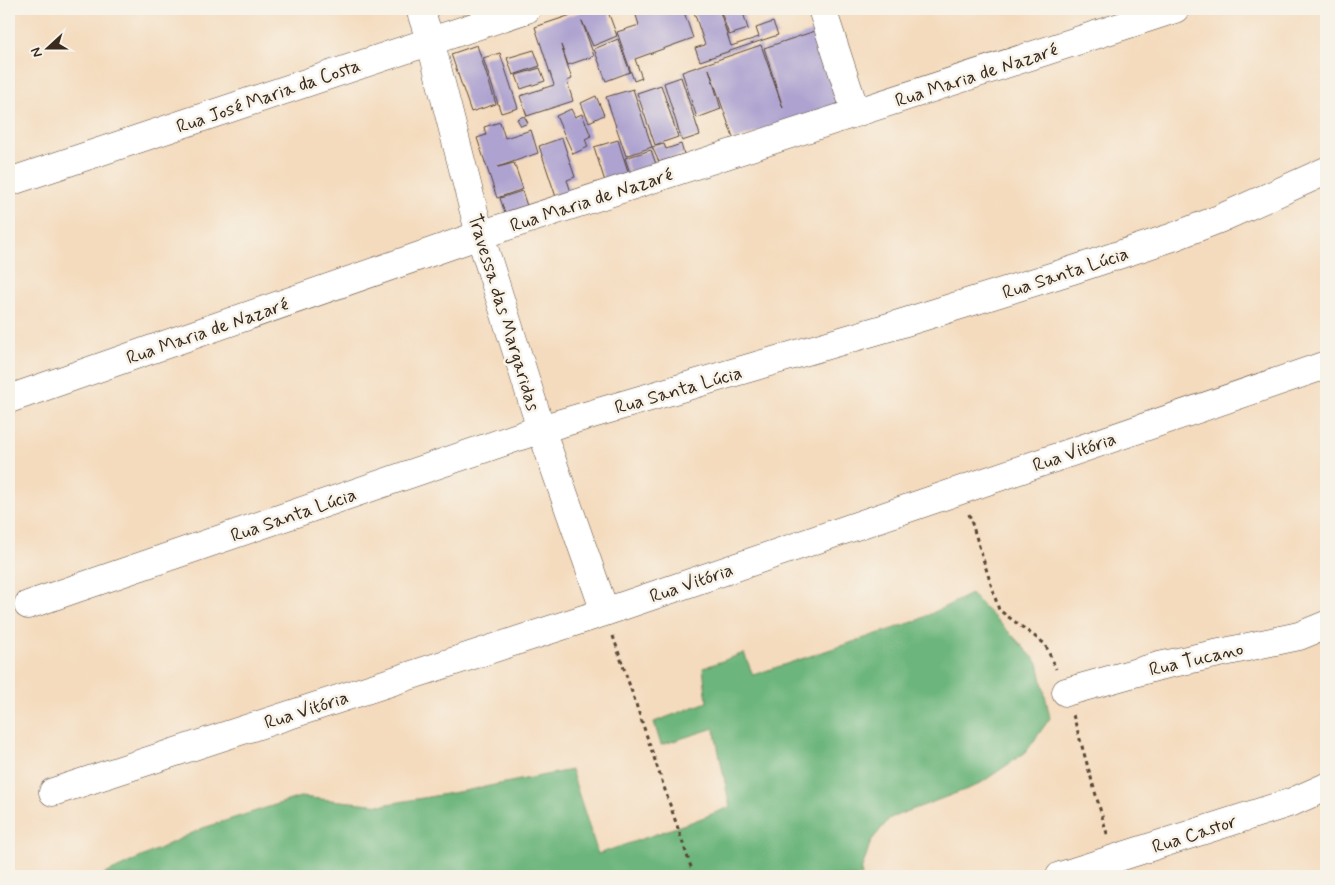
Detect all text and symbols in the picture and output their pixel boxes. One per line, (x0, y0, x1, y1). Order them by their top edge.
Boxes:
north arrow (22, 22, 72, 72)
street label: Rua Maria de Nazaré (892, 37, 1061, 114)
text: N (27, 45, 47, 60)
street label: Rua José Maria da Costa (173, 53, 364, 140)
street label: Rua Maria de Nazaré (507, 162, 676, 239)
street label: Travessa das Margaridas (461, 211, 546, 415)
street label: Rua Santa Lúcia (999, 241, 1132, 306)
street label: Rua Maria de Nazaré (123, 292, 292, 371)
street label: Rua Santa Lúcia (612, 360, 745, 421)
street label: Rua Vitória (1029, 426, 1120, 478)
street label: Rua Santa Lúcia (227, 482, 360, 549)
street label: Rua Vitória (646, 557, 737, 609)
street label: Rua Tucano (1147, 636, 1246, 682)
street label: Rua Vitória (261, 685, 352, 736)
street label: Rua Castor (1149, 809, 1240, 860)

